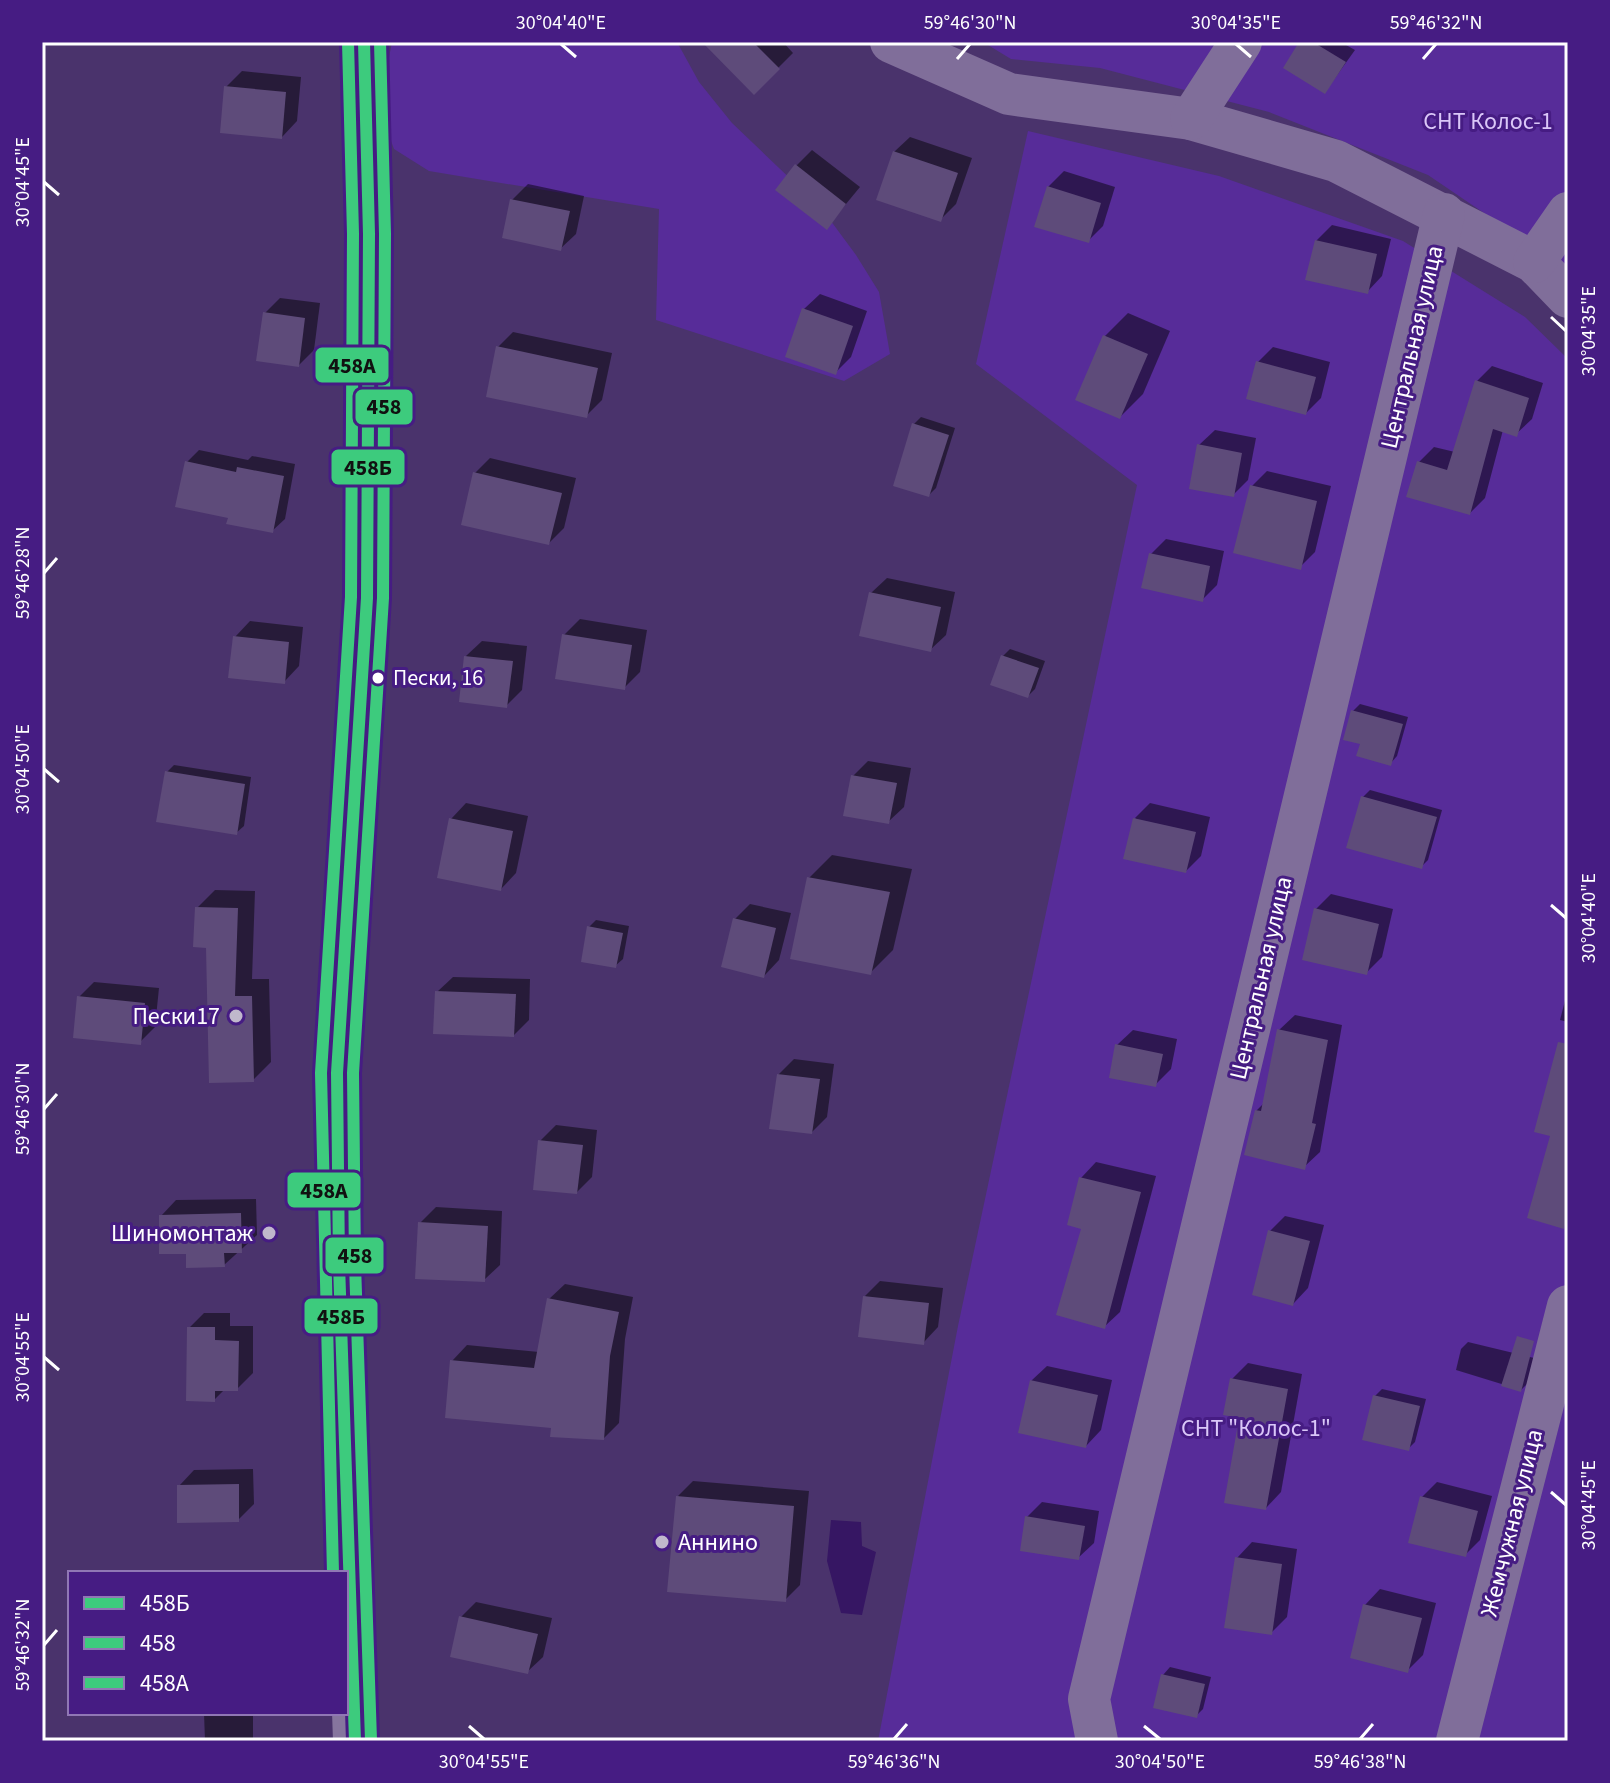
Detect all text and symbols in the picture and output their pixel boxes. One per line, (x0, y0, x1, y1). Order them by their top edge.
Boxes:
text: 30°04'40"E (516, 9, 606, 37)
text: 59°46'30"N (924, 9, 1016, 37)
text: 30°04'35"E (1191, 9, 1281, 37)
text: 59°46'32"N (1390, 9, 1482, 37)
park label: СНТ Колос-1 (1423, 104, 1553, 139)
text: 30°04'45"E (9, 137, 37, 227)
street label: Центральная улица (1372, 242, 1452, 452)
text: 30°04'35"E (1575, 286, 1603, 376)
line badge: 458А (314, 346, 390, 384)
text: 458А (328, 350, 376, 382)
line badge: 458 (354, 388, 414, 426)
text: 458 (367, 391, 401, 423)
line badge: 458Б (330, 448, 406, 486)
text: 458Б (344, 452, 392, 484)
text: 59°46'28"N (9, 527, 37, 619)
place label: Пески, 16 (393, 662, 483, 694)
marker: Пески, 16 (370, 670, 386, 686)
text: 30°04'50"E (9, 724, 37, 814)
street label: Центральная улица (1221, 873, 1301, 1083)
text: 30°04'40"E (1575, 873, 1603, 963)
place label: Пески17 (132, 999, 220, 1034)
marker: Пески17 (227, 1007, 245, 1025)
text: 59°46'30"N (9, 1063, 37, 1155)
line badge: 458А (286, 1171, 362, 1209)
text: 458А (300, 1175, 348, 1207)
place label: Шиномонтаж (111, 1216, 253, 1251)
marker: Шиномонтаж (260, 1224, 278, 1242)
line badge: 458 (324, 1236, 385, 1275)
text: 458 (338, 1240, 372, 1272)
line badge: 458Б (303, 1297, 379, 1335)
text: 458Б (317, 1301, 365, 1333)
text: 30°04'55"E (9, 1312, 37, 1402)
park label: СНТ "Колос-1" (1181, 1411, 1331, 1446)
street label: Жемчужная улица (1472, 1425, 1552, 1621)
text: 30°04'45"E (1575, 1460, 1603, 1550)
place label: Аннино (678, 1525, 758, 1560)
marker: Аннино (653, 1533, 671, 1551)
legend (68, 1571, 348, 1715)
text: 458Б (140, 1586, 190, 1621)
text: 59°46'32"N (9, 1599, 37, 1691)
text: 458 (140, 1626, 176, 1661)
text: 458А (140, 1666, 189, 1701)
text: 30°04'55"E (439, 1748, 529, 1776)
text: 59°46'36"N (848, 1748, 940, 1776)
text: 30°04'50"E (1115, 1748, 1205, 1776)
text: 59°46'38"N (1314, 1748, 1406, 1776)

